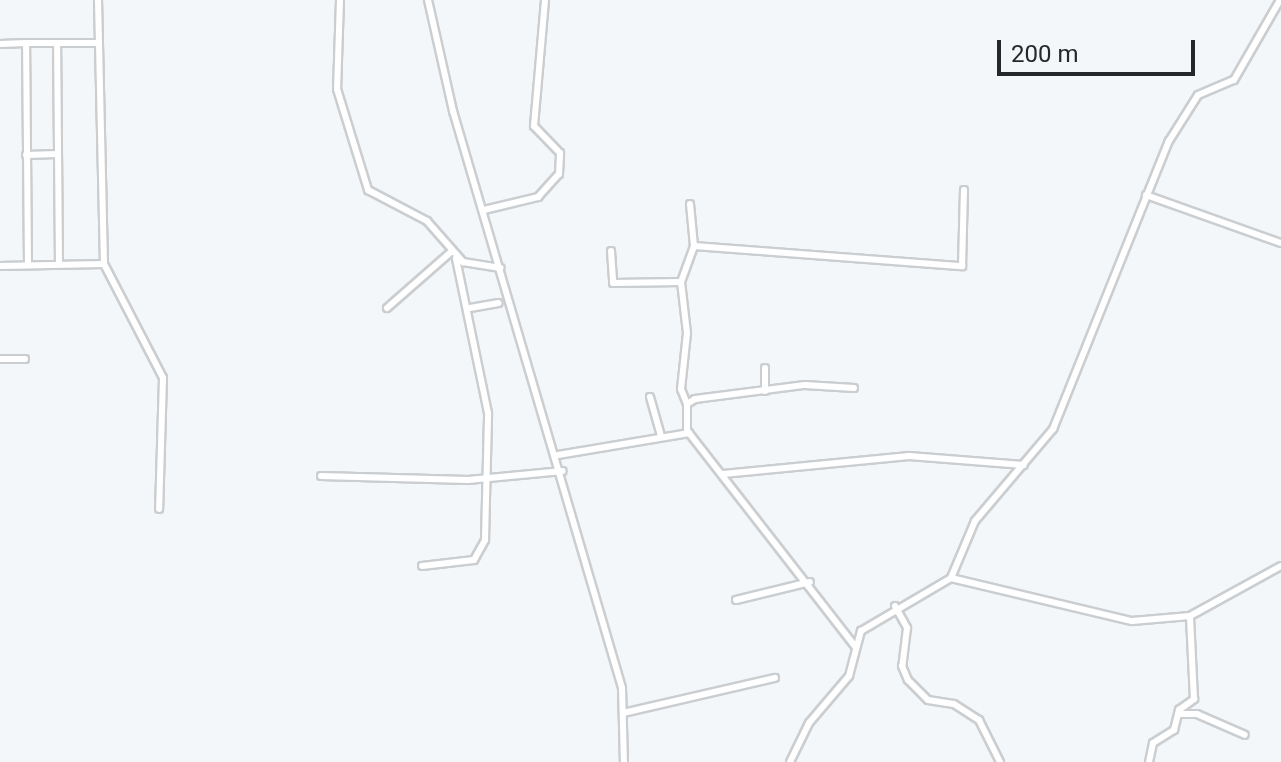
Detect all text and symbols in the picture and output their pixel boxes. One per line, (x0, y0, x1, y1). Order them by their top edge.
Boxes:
scale bar (1001, 24, 1199, 74)
text: 200 m (1011, 40, 1078, 68)

